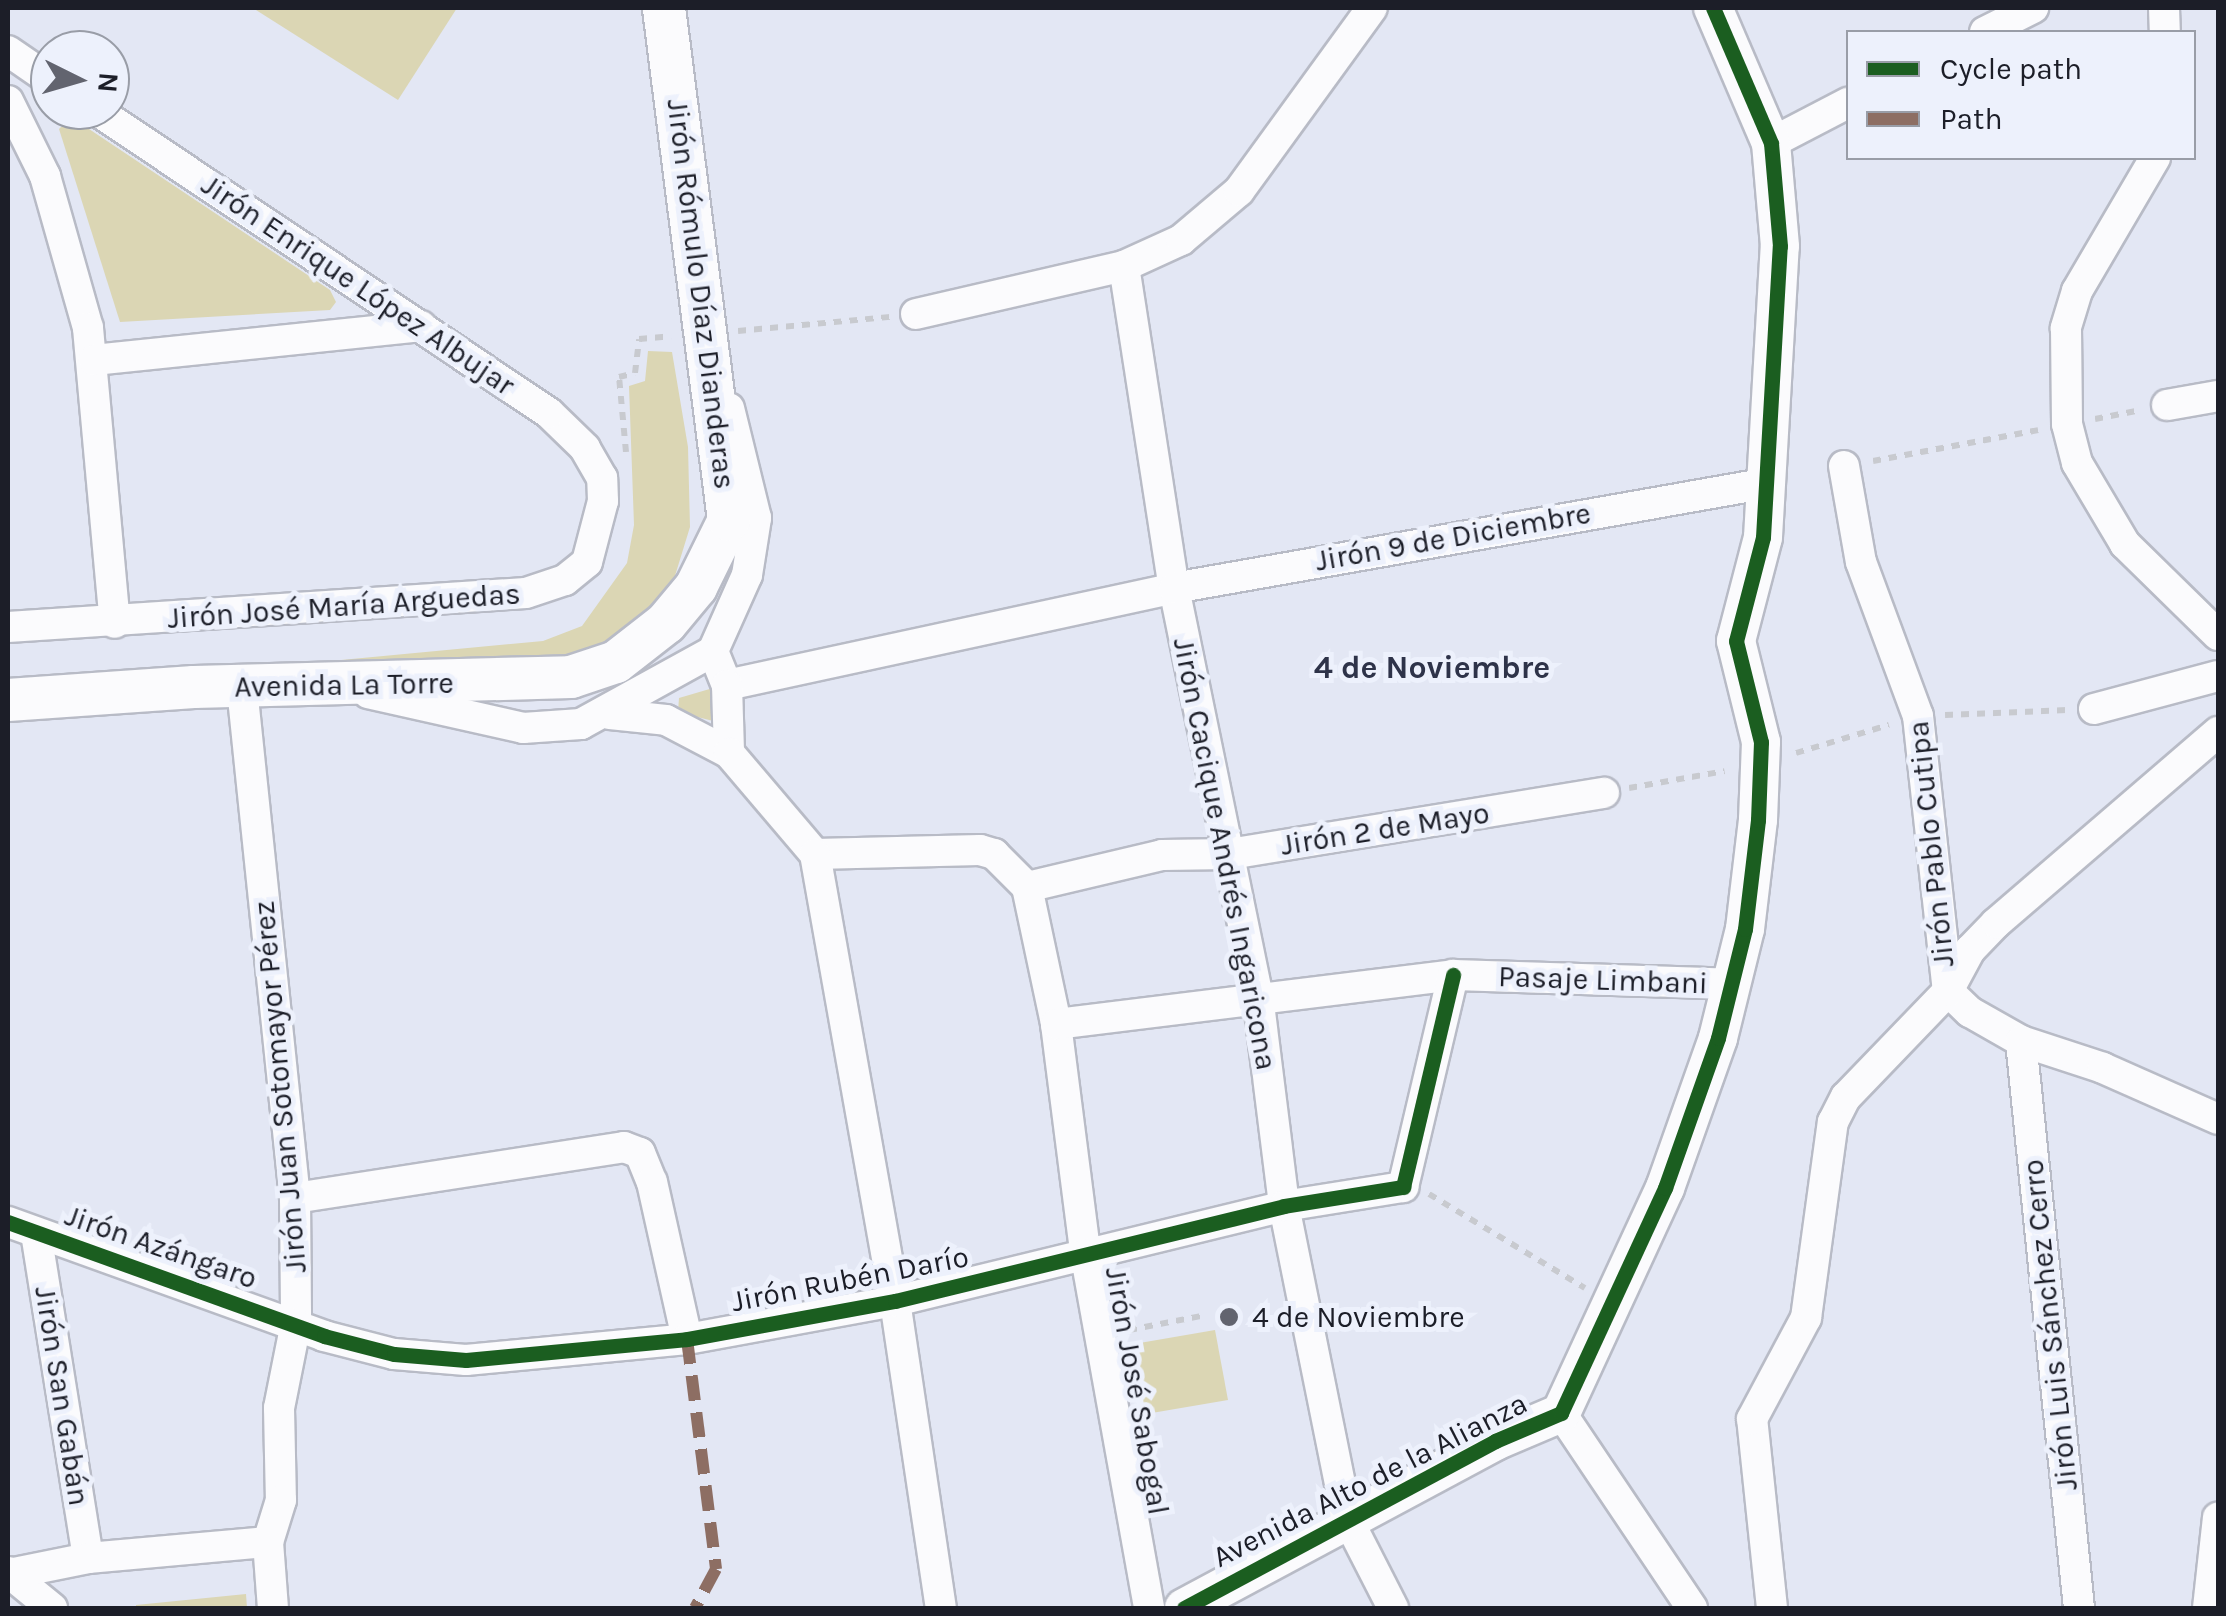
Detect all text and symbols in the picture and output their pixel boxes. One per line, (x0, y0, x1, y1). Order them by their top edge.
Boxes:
north arrow (30, 30, 130, 130)
legend (1846, 30, 2196, 160)
text: Cycle path (1940, 51, 2082, 87)
text: N (91, 71, 126, 94)
street label: Jirón Rómulo Díaz Dianderas (659, 97, 743, 491)
text: Path (1940, 101, 2003, 137)
street label: Jirón Enrique López Albujar (195, 167, 521, 403)
street label: Jirón 9 de Diciembre (1312, 495, 1594, 579)
street label: Jirón José María Arguedas (166, 576, 522, 636)
street label: Jirón Cacique Andrés Ingaricona (1165, 635, 1285, 1073)
district label: 4 de Noviembre (1314, 649, 1550, 687)
street label: Avenida La Torre (234, 665, 454, 705)
street label: Jirón Pablo Cutipa (1900, 719, 1962, 969)
street label: Jirón 2 de Mayo (1278, 795, 1492, 863)
street label: Jirón Juan Sotomayor Pérez (246, 900, 314, 1274)
street label: Pasaje Limbani (1498, 958, 1708, 1002)
street label: Jirón Luis Sánchez Cerro (2015, 1158, 2085, 1492)
street label: Jirón Azángaro (60, 1197, 262, 1297)
street label: Jirón Rubén Darío (728, 1238, 972, 1320)
street label: Jirón José Sabogal (1097, 1264, 1177, 1518)
street label: Jirón San Gabán (27, 1284, 97, 1508)
place label: 4 de Noviembre (1252, 1299, 1465, 1335)
marker: 4 de Noviembre (1216, 1304, 1242, 1330)
street label: Avenida Alto de la Alianza (1207, 1385, 1533, 1575)

